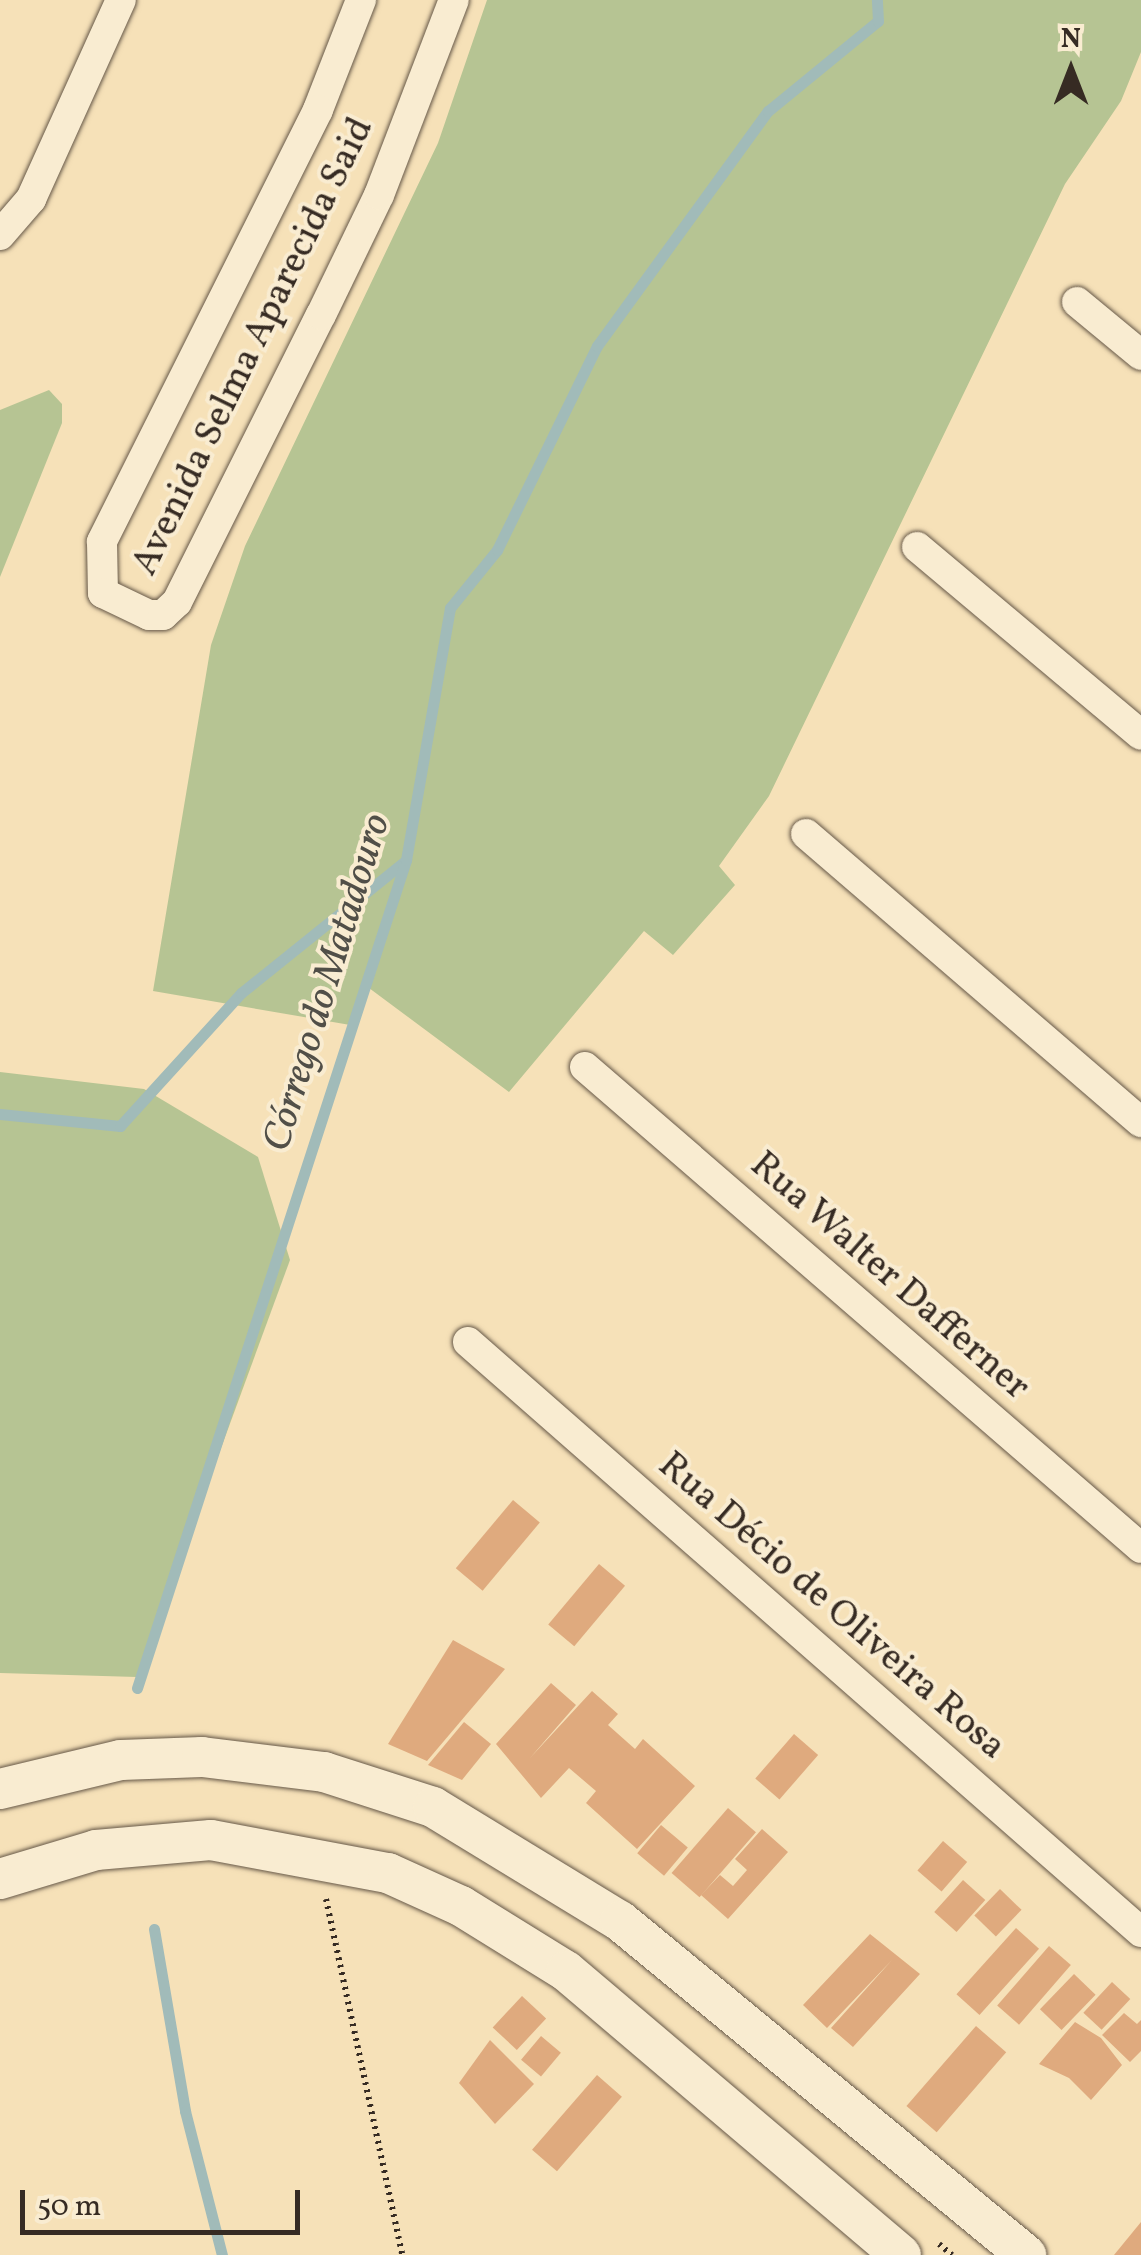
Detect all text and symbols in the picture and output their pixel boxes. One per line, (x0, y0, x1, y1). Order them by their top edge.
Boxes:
north arrow (1021, 20, 1121, 120)
text: N (1061, 20, 1081, 59)
street label: Avenida Selma Aparecida Said (123, 111, 385, 583)
water label: Córrego do Matadouro (254, 809, 402, 1157)
street label: Rua Walter Dafferner (739, 1143, 1039, 1411)
street label: Rua Décio de Oliveira Rosa (648, 1444, 1014, 1770)
scale bar (25, 2170, 305, 2232)
text: 50 m (37, 2186, 101, 2228)

